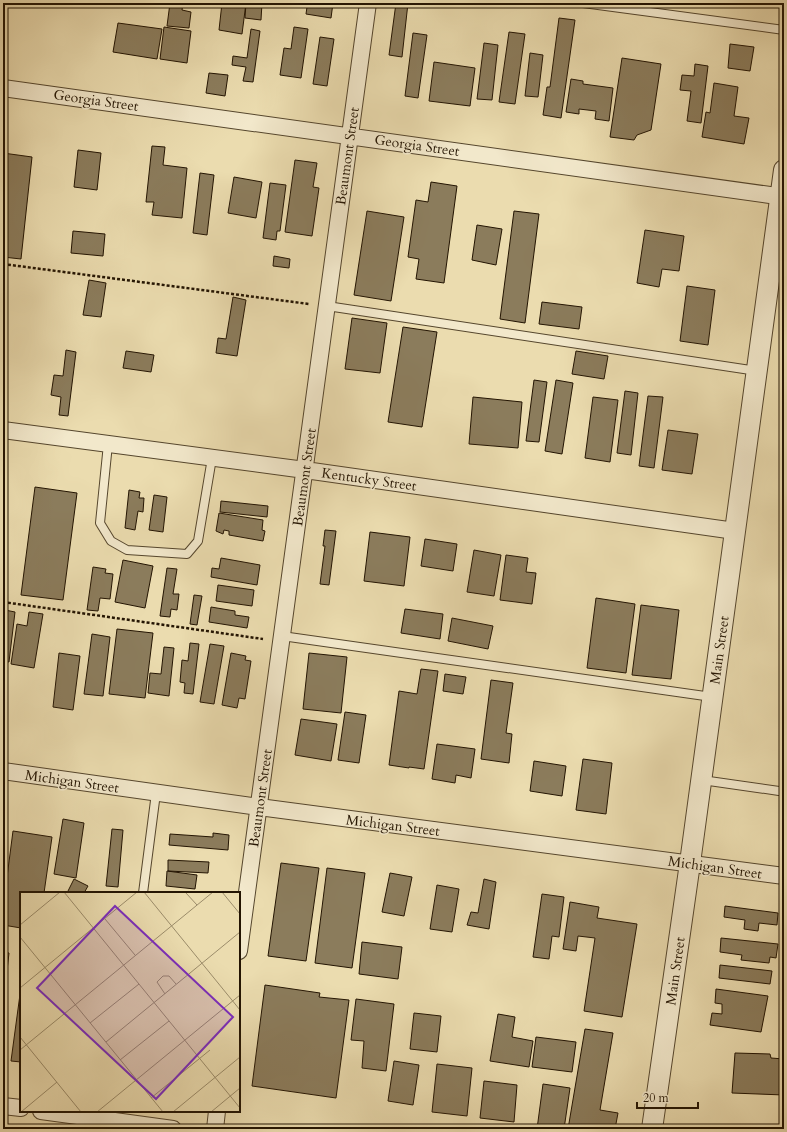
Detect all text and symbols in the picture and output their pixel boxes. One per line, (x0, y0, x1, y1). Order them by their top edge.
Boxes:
street label: Georgia Street (52, 85, 140, 116)
street label: Beaumont Street (331, 105, 364, 206)
street label: Georgia Street (373, 130, 461, 161)
street label: Beaumont Street (288, 426, 321, 527)
street label: Kentucky Street (320, 463, 418, 496)
street label: Main Street (705, 614, 734, 685)
street label: Beaumont Street (244, 747, 277, 848)
street label: Michigan Street (24, 766, 121, 798)
street label: Michigan Street (345, 810, 442, 841)
street label: Michigan Street (667, 852, 764, 884)
inset map (20, 892, 240, 1112)
street label: Main Street (661, 935, 690, 1006)
scale bar (637, 1084, 698, 1110)
text: 20 m (643, 1090, 670, 1106)

